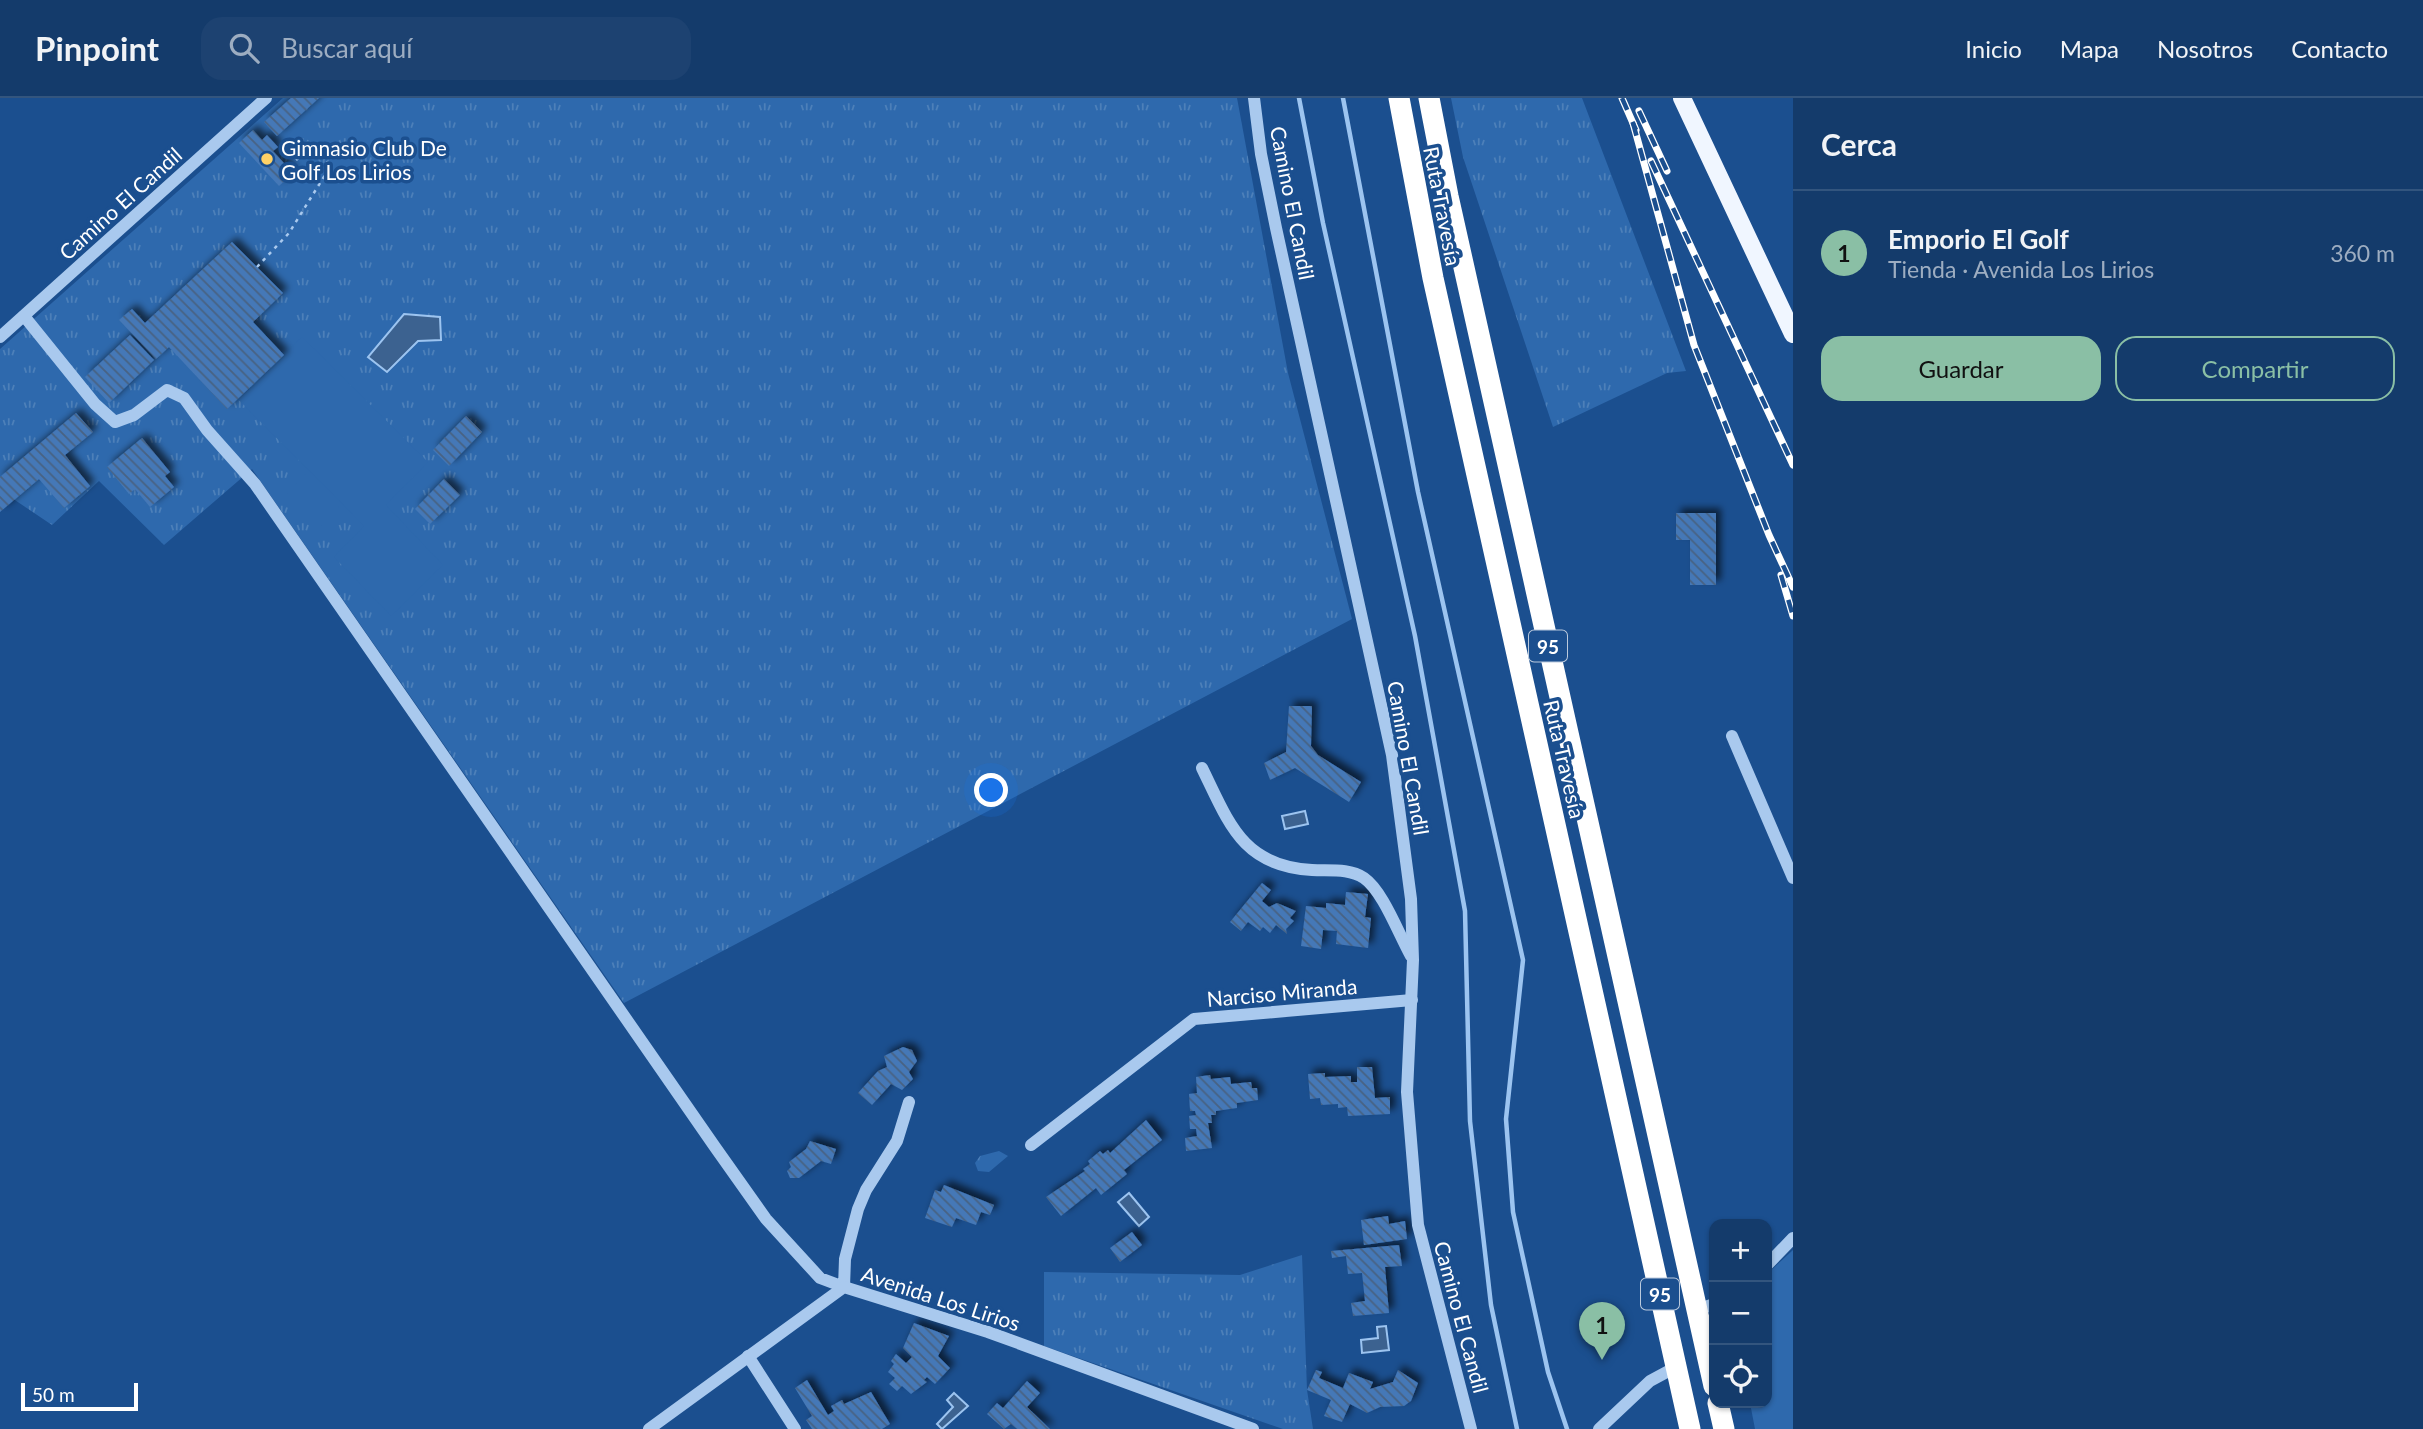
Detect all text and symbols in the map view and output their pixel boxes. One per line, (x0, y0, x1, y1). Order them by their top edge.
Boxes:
search box (201, 17, 691, 80)
text: Pinpoint (35, 28, 159, 68)
icon: search (225, 29, 263, 67)
text: Buscar aquí (281, 32, 413, 64)
text: Inicio (1965, 34, 2022, 63)
text: Mapa (2060, 34, 2119, 63)
text: Nosotros (2157, 34, 2253, 63)
text: Contacto (2291, 34, 2388, 63)
street label: Camino El Candil (1266, 124, 1320, 282)
text: Cerca (1821, 126, 1897, 162)
place label: Gimnasio Club De Golf Los Lirios (281, 135, 447, 184)
street label: Camino El Candil (54, 141, 186, 265)
street label: Ruta Travesía (1419, 144, 1467, 268)
marker: Gimnasio Club De Golf Los Lirios (259, 151, 275, 167)
text: Emporio El Golf (1888, 223, 2069, 255)
text: 1 (1837, 239, 1851, 267)
text: 360 m (2330, 239, 2395, 267)
text: Tienda · Avenida Los Lirios (1888, 255, 2154, 283)
button: Guardar (1821, 336, 2101, 401)
button: Compartir (2115, 336, 2395, 401)
road number: 95 (1529, 631, 1567, 662)
street label: Camino El Candil (1383, 679, 1435, 837)
street label: Ruta Travesía (1539, 697, 1591, 821)
your location (974, 773, 1008, 807)
street label: Narciso Miranda (1206, 973, 1358, 1011)
map controls (1709, 1219, 1772, 1408)
button: + (1709, 1219, 1772, 1282)
street label: Camino El Candil (1430, 1238, 1494, 1396)
street label: Avenida Los Lirios (859, 1261, 1023, 1335)
road number: 95 (1641, 1278, 1679, 1310)
button: − (1709, 1282, 1772, 1345)
pin: 1 (1579, 1302, 1625, 1360)
button: locate (1709, 1345, 1772, 1408)
scale bar (21, 1380, 138, 1412)
text: 50 m (32, 1383, 75, 1406)

